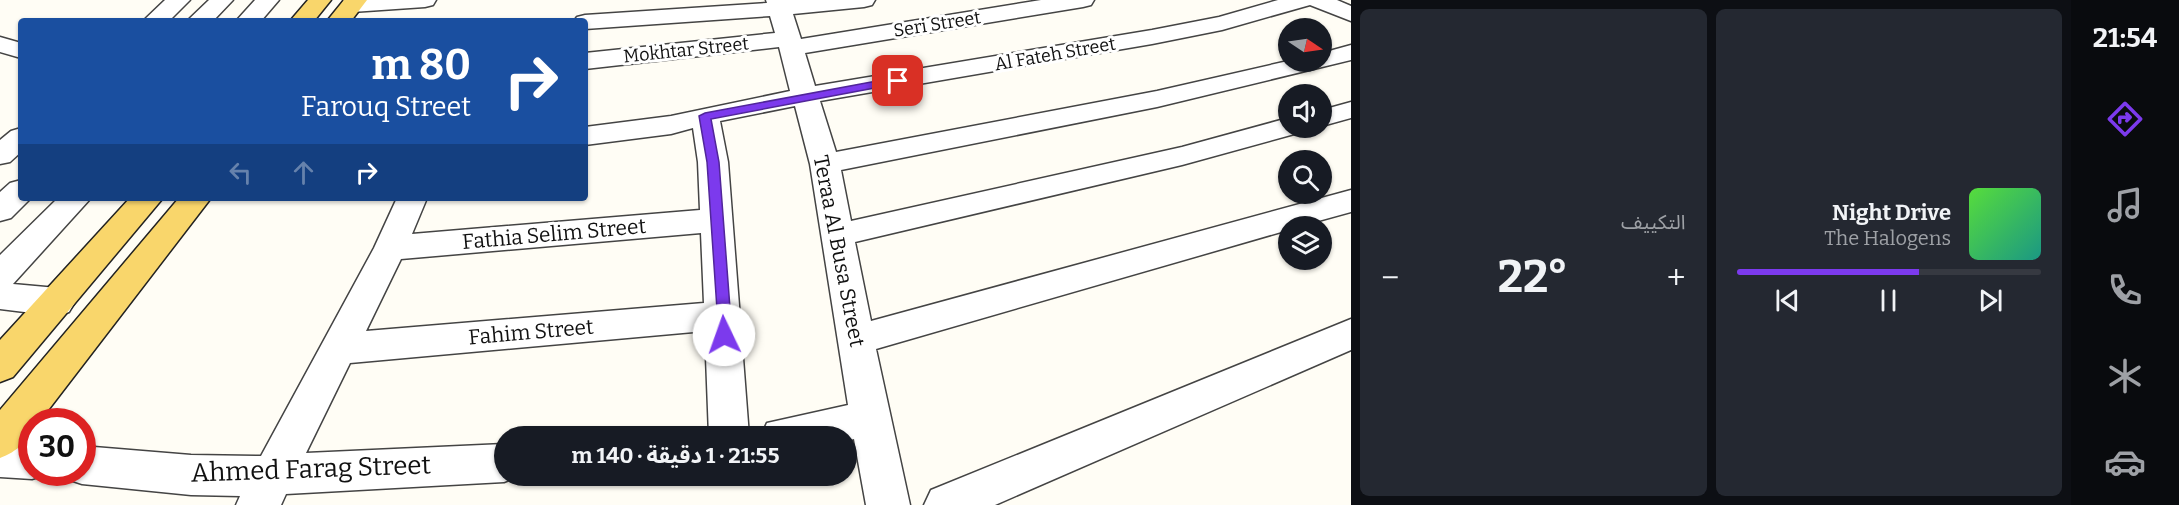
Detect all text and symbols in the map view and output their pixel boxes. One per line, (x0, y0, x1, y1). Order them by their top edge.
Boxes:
street label: Seri Street (892, 6, 983, 42)
north arrow (1278, 18, 1332, 72)
map controls (1278, 18, 1332, 270)
text: 21:54 (2093, 22, 2157, 54)
street label: Mokhtar Street (622, 32, 750, 68)
street label: Al Fateh Street (993, 32, 1118, 75)
text: 80 m (371, 40, 471, 90)
icon: right (492, 42, 570, 120)
pin (872, 55, 923, 106)
icon: arrive (881, 64, 914, 97)
button: sound (1278, 84, 1332, 138)
text: Farouq Street (301, 91, 471, 123)
icon: directions (2104, 98, 2146, 140)
button: search (1278, 150, 1332, 204)
street label: Teraa Al Busa Street (808, 153, 870, 349)
icon: left (224, 156, 257, 189)
icon: ahead (287, 156, 320, 189)
icon: right (350, 156, 383, 189)
icon: music (2104, 184, 2146, 226)
text: Night Drive (1832, 199, 1951, 226)
text: التكييف (1621, 210, 1686, 234)
street label: Fathia Selim Street (461, 213, 647, 255)
button: layers (1278, 216, 1332, 270)
text: The Halogens (1824, 226, 1951, 250)
text: 22° (1498, 250, 1568, 304)
text: − (1381, 258, 1399, 298)
text: + (1667, 258, 1685, 298)
icon: phone (2104, 269, 2146, 311)
icon: previous (1771, 284, 1804, 317)
icon: pause (1872, 284, 1905, 317)
icon: next (1974, 284, 2007, 317)
position arrow (692, 303, 756, 367)
street label: Fahim Street (467, 314, 595, 350)
icon: climate (2104, 355, 2146, 397)
speed limit sign: 30 (18, 408, 96, 486)
icon: car (2104, 441, 2146, 483)
text: 21:55 · 1 دقيقة · 140 m (572, 442, 779, 469)
street label: Ahmed Farag Street (191, 449, 432, 489)

